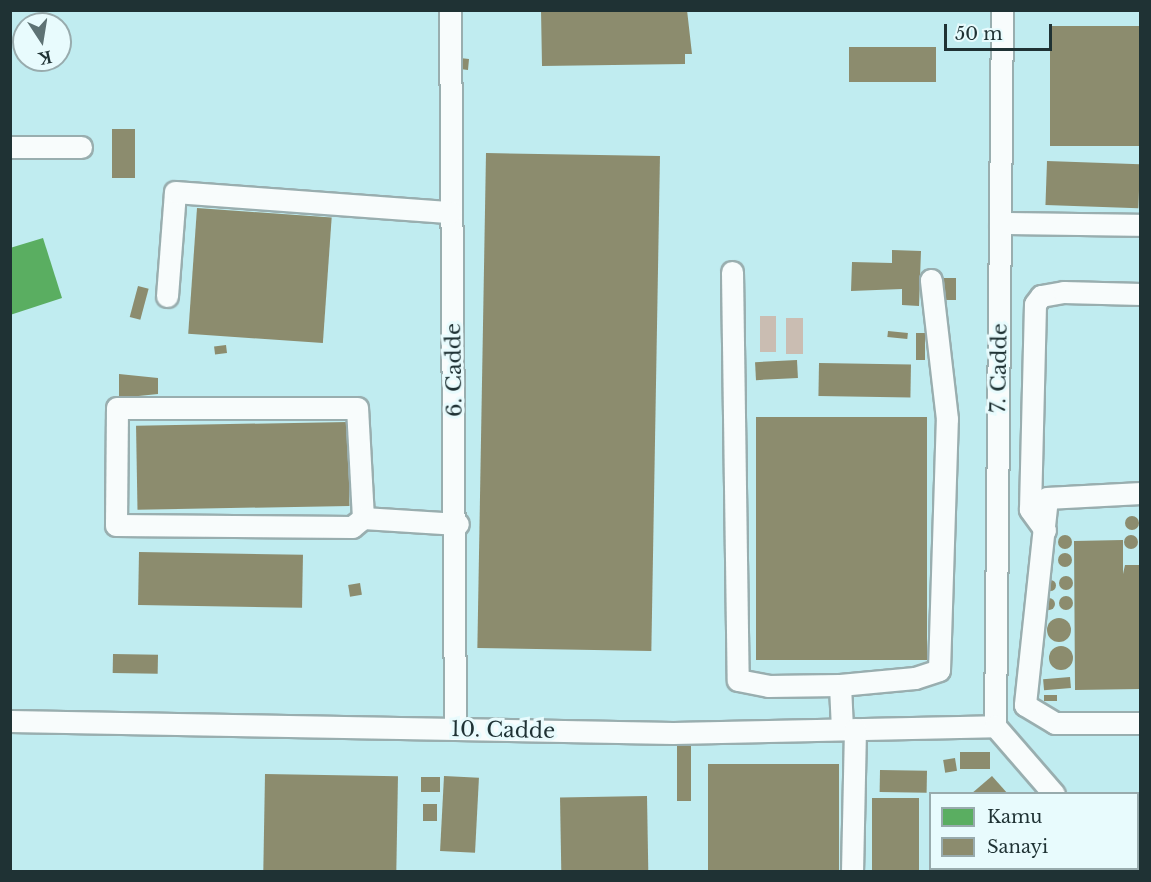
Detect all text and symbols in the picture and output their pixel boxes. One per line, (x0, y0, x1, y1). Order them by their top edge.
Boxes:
north arrow (12, 12, 72, 72)
scale bar (947, 12, 1055, 50)
text: 50 m (955, 23, 1003, 45)
text: K (37, 47, 54, 69)
street label: 6. Cadde (441, 323, 467, 417)
street label: 7. Cadde (986, 323, 1012, 413)
street label: 10. Cadde (451, 716, 555, 744)
legend (929, 792, 1139, 870)
text: Kamu (987, 806, 1042, 828)
text: Sanayi (987, 836, 1048, 858)

